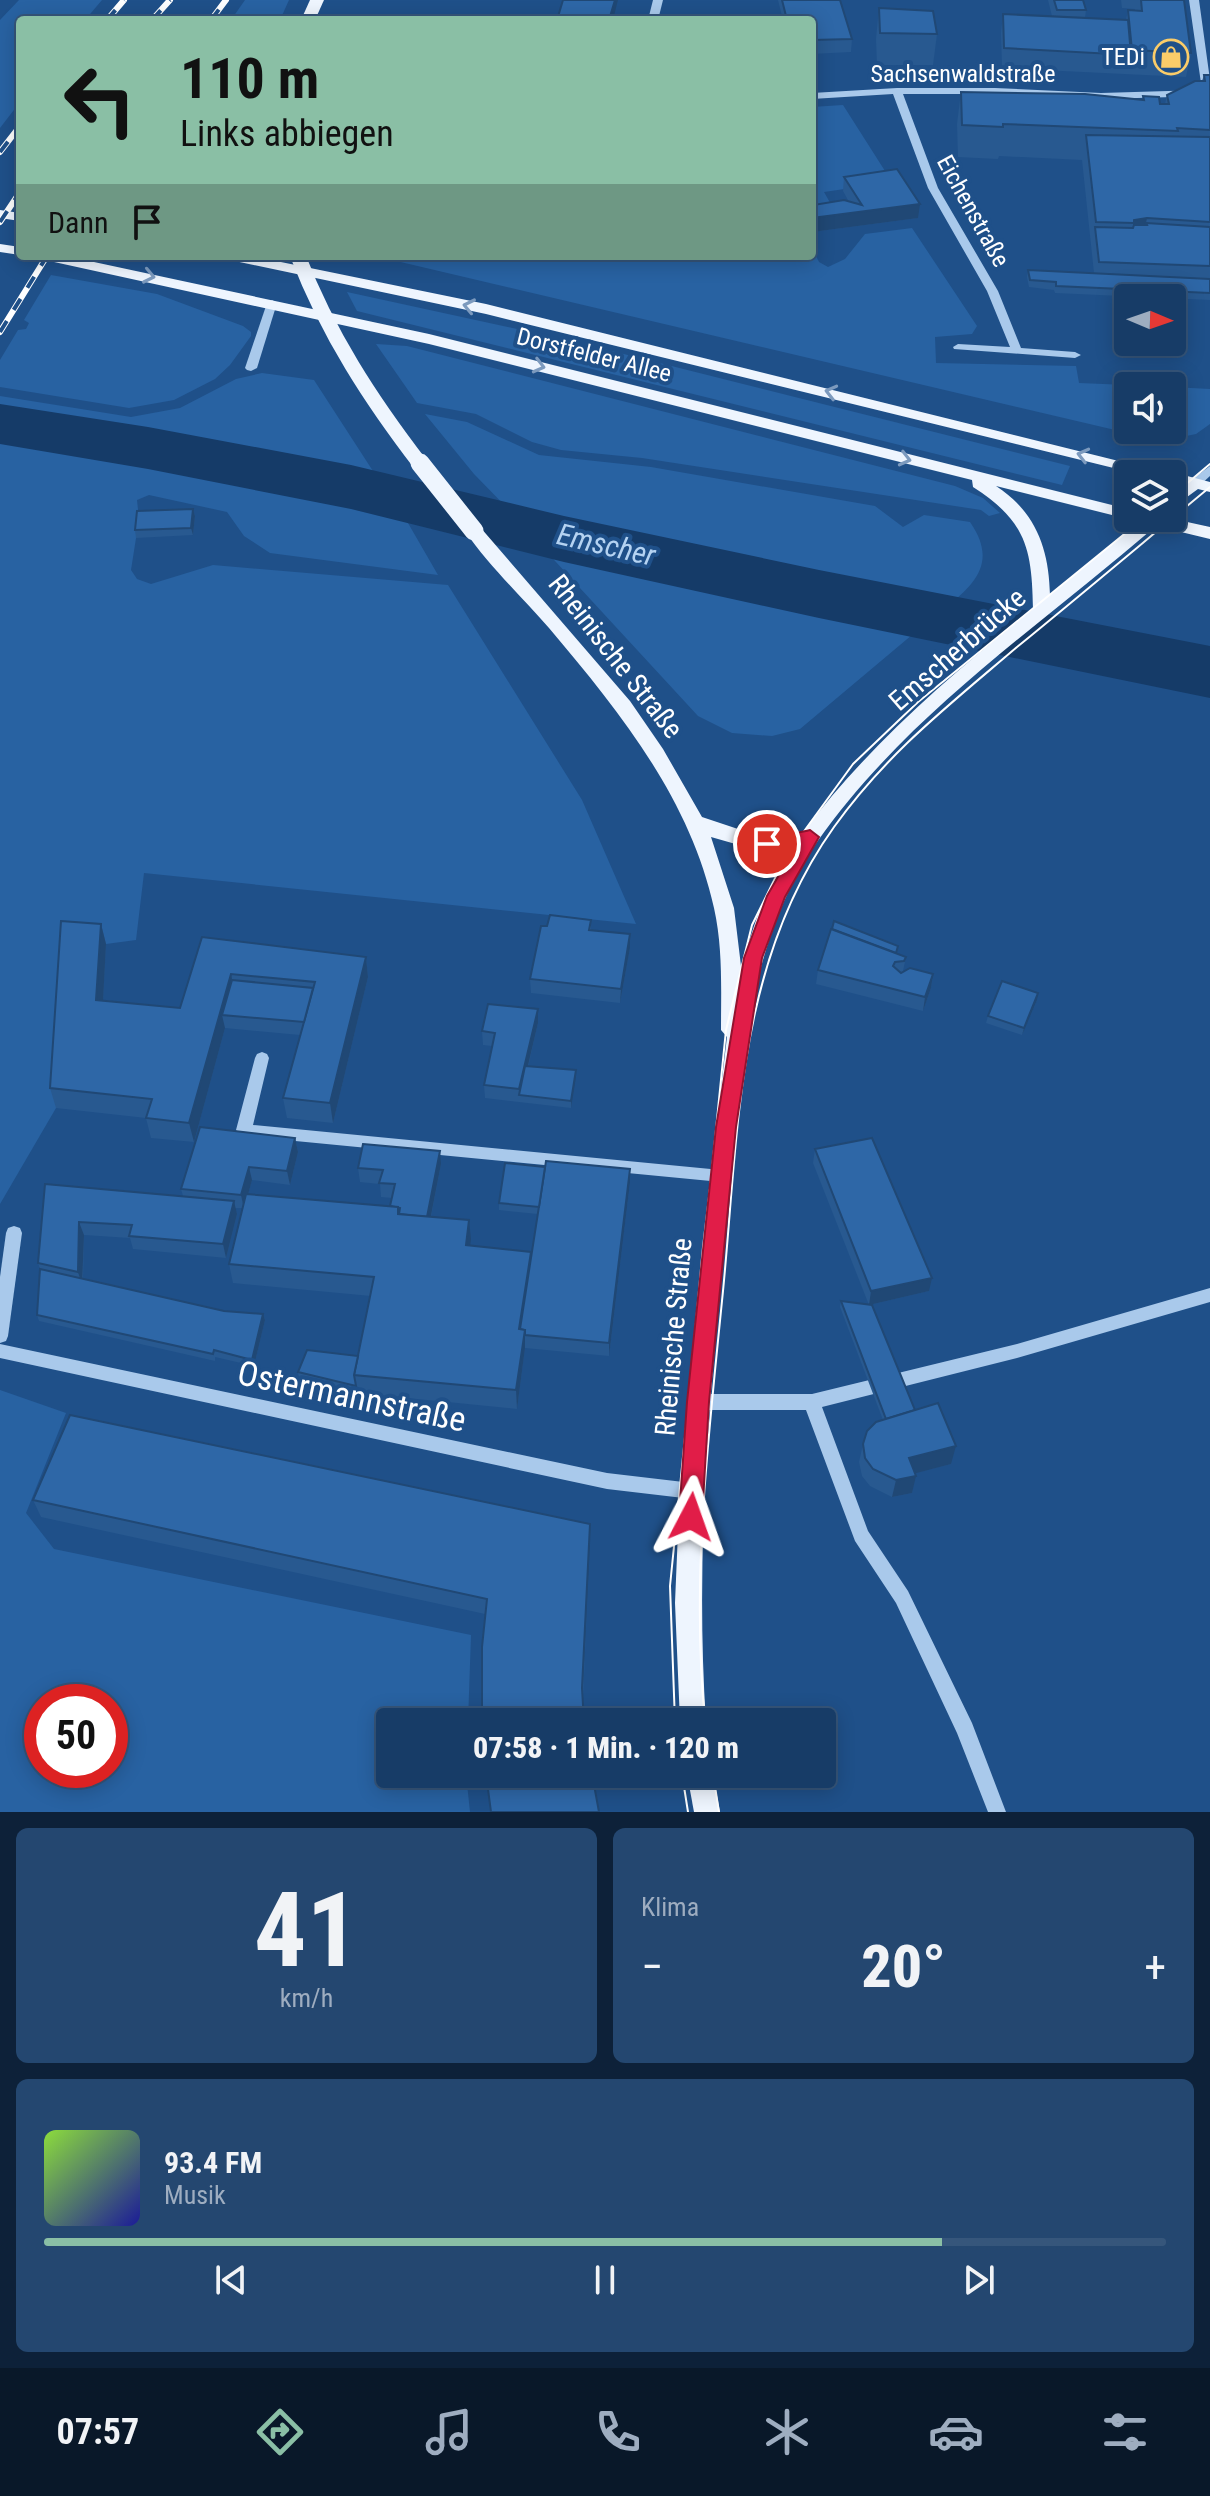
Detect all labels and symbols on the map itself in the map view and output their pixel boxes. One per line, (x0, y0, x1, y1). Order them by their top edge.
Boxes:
shop icon: TEDi (1152, 38, 1190, 76)
place label: TEDi (1101, 43, 1145, 71)
street label: Sachsenwaldstraße (870, 60, 1056, 88)
street label: Eichenstraße (931, 150, 1015, 272)
one-way arrow (142, 267, 156, 284)
north arrow (1114, 284, 1186, 356)
one-way arrow (463, 298, 476, 315)
street label: Dorstfelder Allee (514, 322, 674, 388)
one-way arrow (532, 357, 545, 374)
one-way arrow (825, 384, 838, 401)
one-way arrow (1077, 447, 1091, 464)
one-way arrow (898, 449, 912, 466)
water label: Emscher (554, 516, 660, 573)
street label: Rheinische Straße (541, 568, 690, 745)
street label: Emscherbrücke (882, 581, 1032, 718)
pin (733, 810, 801, 878)
street label: Rheinische Straße (648, 1237, 699, 1437)
street label: Ostermannstraße (234, 1352, 470, 1440)
position arrow (649, 1475, 733, 1559)
speed limit sign: 50 (24, 1684, 128, 1788)

